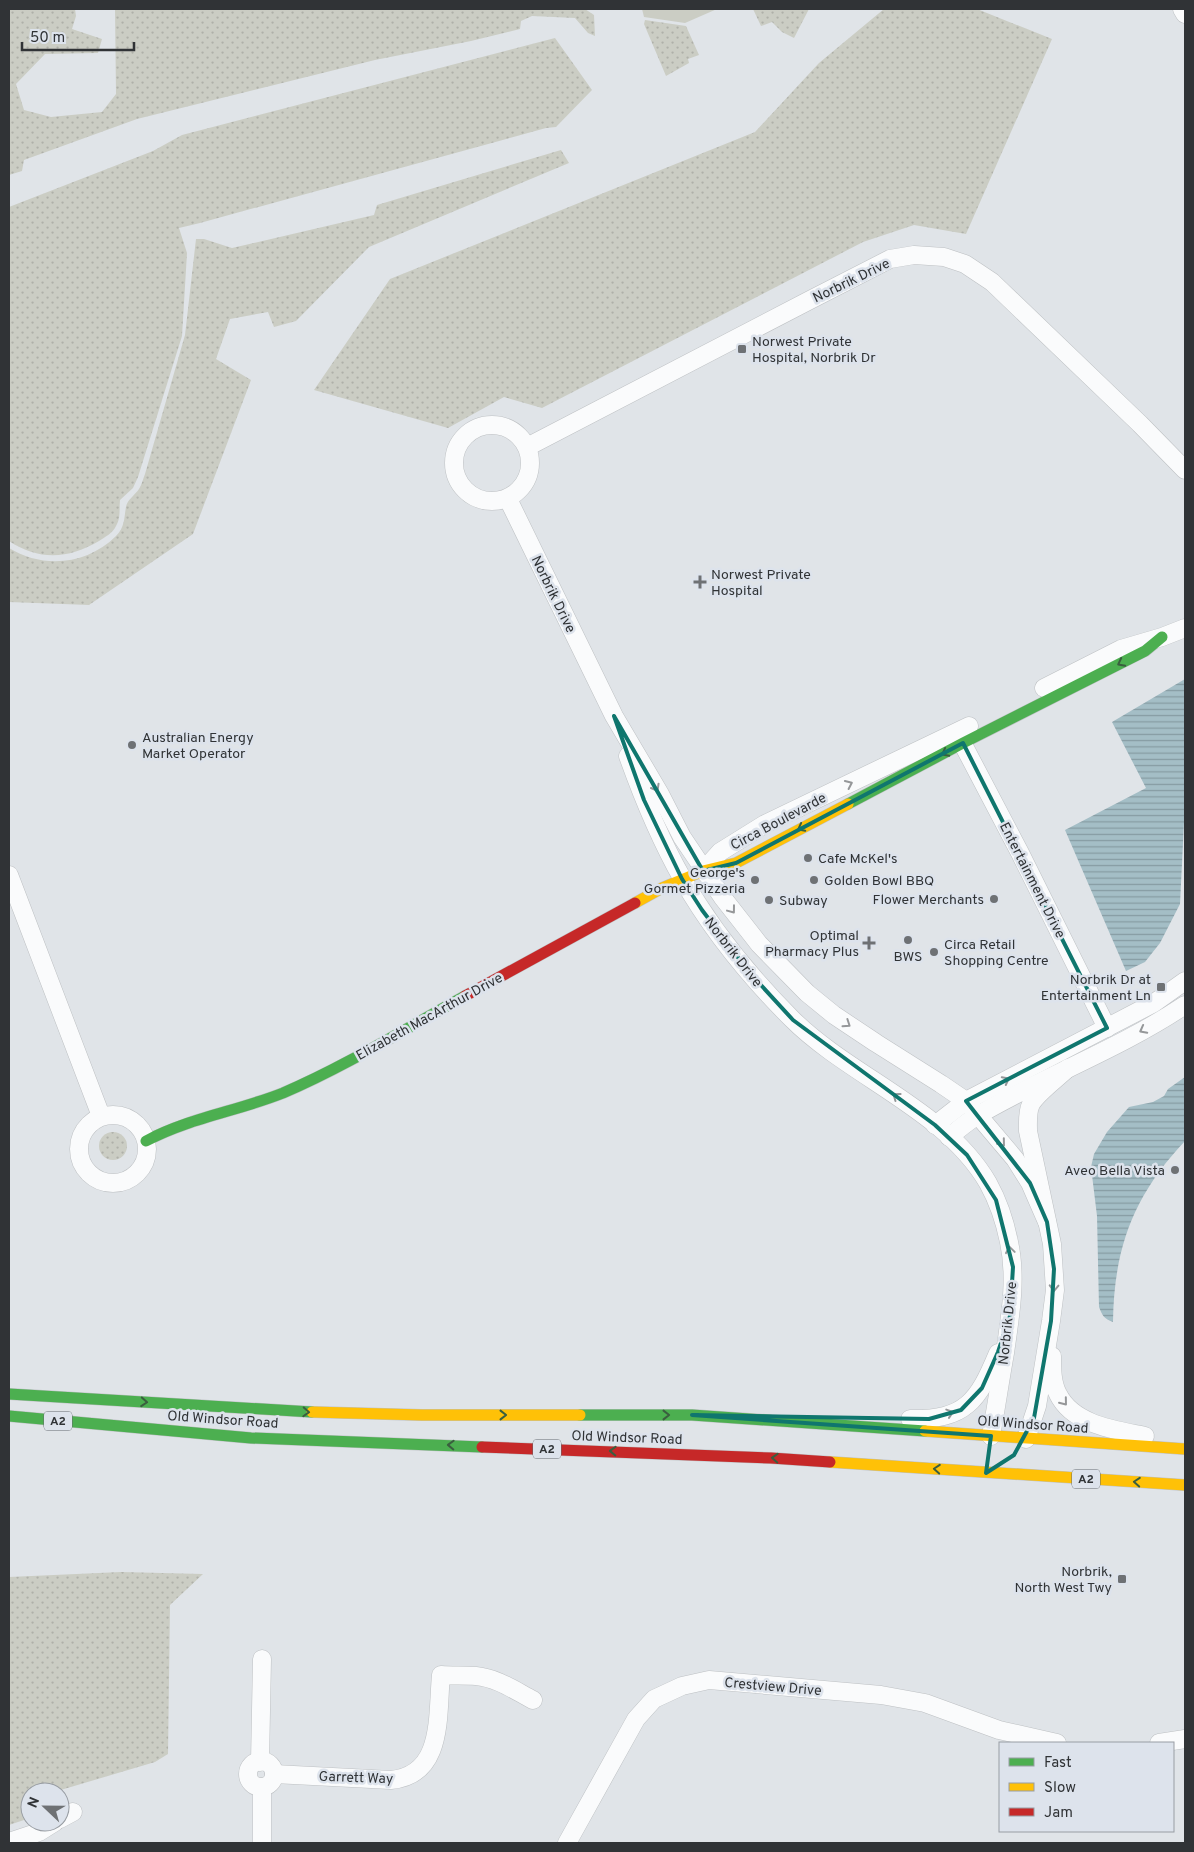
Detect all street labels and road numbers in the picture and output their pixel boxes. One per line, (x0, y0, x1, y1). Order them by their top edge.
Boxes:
street label: Norbrik Drive (810, 255, 893, 307)
street label: Norbrik Drive (527, 553, 579, 636)
street label: Circa Boulevarde (728, 790, 830, 855)
street label: Entertainment Drive (995, 820, 1068, 941)
street label: Norbrik Drive (700, 915, 765, 991)
street label: Elizabeth MacArthur Drive (353, 970, 506, 1065)
street label: Norbrik Drive (996, 1281, 1021, 1366)
street label: Old Windsor Road (167, 1408, 279, 1433)
road number: A2 (44, 1412, 72, 1430)
street label: Old Windsor Road (977, 1413, 1089, 1438)
street label: Old Windsor Road (571, 1428, 683, 1449)
road number: A2 (533, 1440, 561, 1458)
road number: A2 (1072, 1470, 1100, 1488)
street label: Crestview Drive (724, 1675, 822, 1700)
street label: Garrett Way (318, 1769, 394, 1788)

